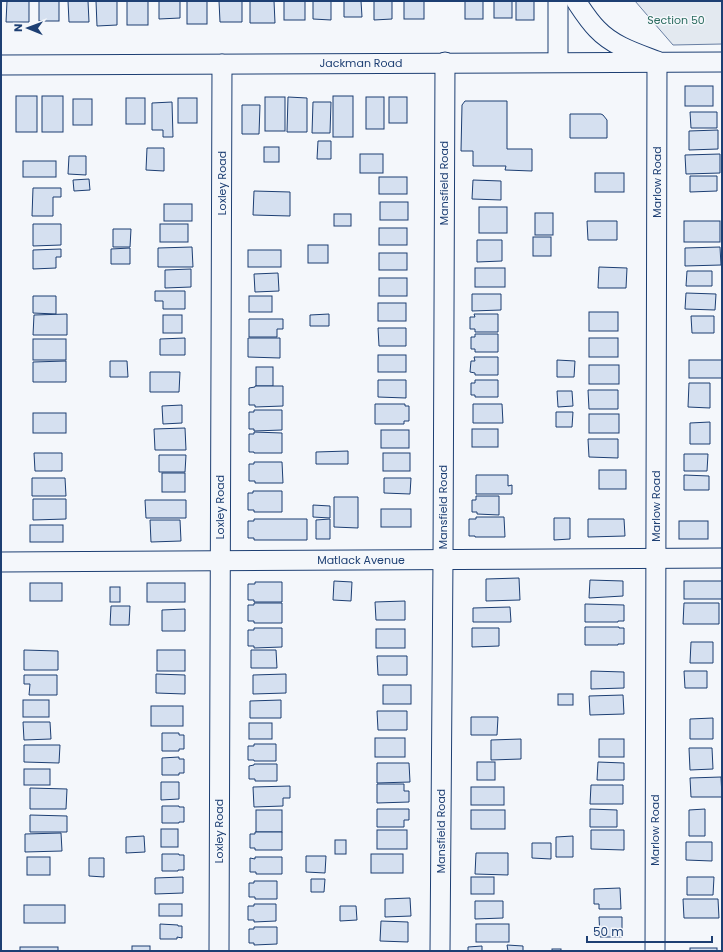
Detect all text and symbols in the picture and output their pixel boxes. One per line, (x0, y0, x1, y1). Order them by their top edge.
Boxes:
north arrow (8, 8, 48, 48)
park label: Section 50 (647, 12, 705, 28)
text: N (10, 24, 26, 32)
street label: Jackman Road (320, 55, 402, 71)
street label: Mansfield Road (436, 141, 452, 225)
street label: Marlow Road (649, 146, 665, 218)
street label: Loxley Road (214, 151, 230, 215)
street label: Mansfield Road (435, 465, 451, 549)
street label: Marlow Road (648, 470, 664, 542)
street label: Loxley Road (212, 475, 228, 539)
street label: Matlack Avenue (317, 552, 405, 568)
street label: Mansfield Road (433, 789, 449, 873)
street label: Marlow Road (647, 794, 663, 866)
street label: Loxley Road (211, 799, 227, 863)
scale bar (587, 918, 712, 944)
text: 50 m (593, 923, 624, 940)

